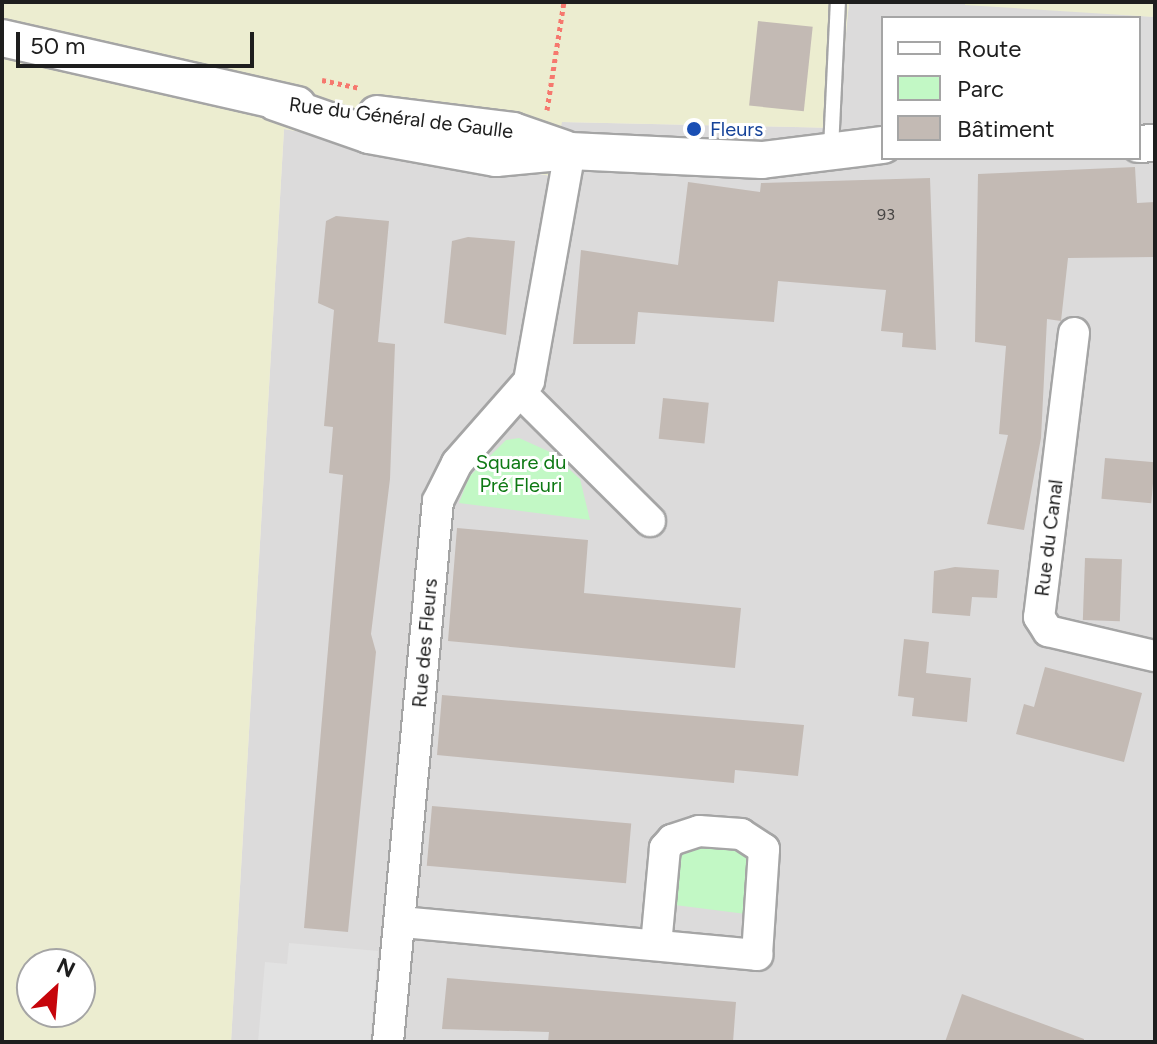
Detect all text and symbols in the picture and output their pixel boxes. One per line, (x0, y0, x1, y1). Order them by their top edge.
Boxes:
scale bar (20, 16, 258, 66)
legend (881, 16, 1141, 160)
text: 50 m (30, 31, 86, 60)
text: Route (957, 34, 1021, 63)
text: Parc (957, 74, 1004, 103)
street label: Rue du Général de Gaulle (287, 92, 515, 144)
text: Bâtiment (957, 114, 1055, 143)
place label: Fleurs (710, 117, 763, 141)
marker: Fleurs (685, 120, 703, 138)
house number: 93 (877, 205, 895, 225)
park label: Square du Pré Fleuri (476, 451, 566, 498)
street label: Rue du Canal (1030, 478, 1068, 598)
street label: Rue des Fleurs (407, 577, 443, 709)
north arrow (16, 948, 96, 1028)
text: N (52, 952, 79, 984)

